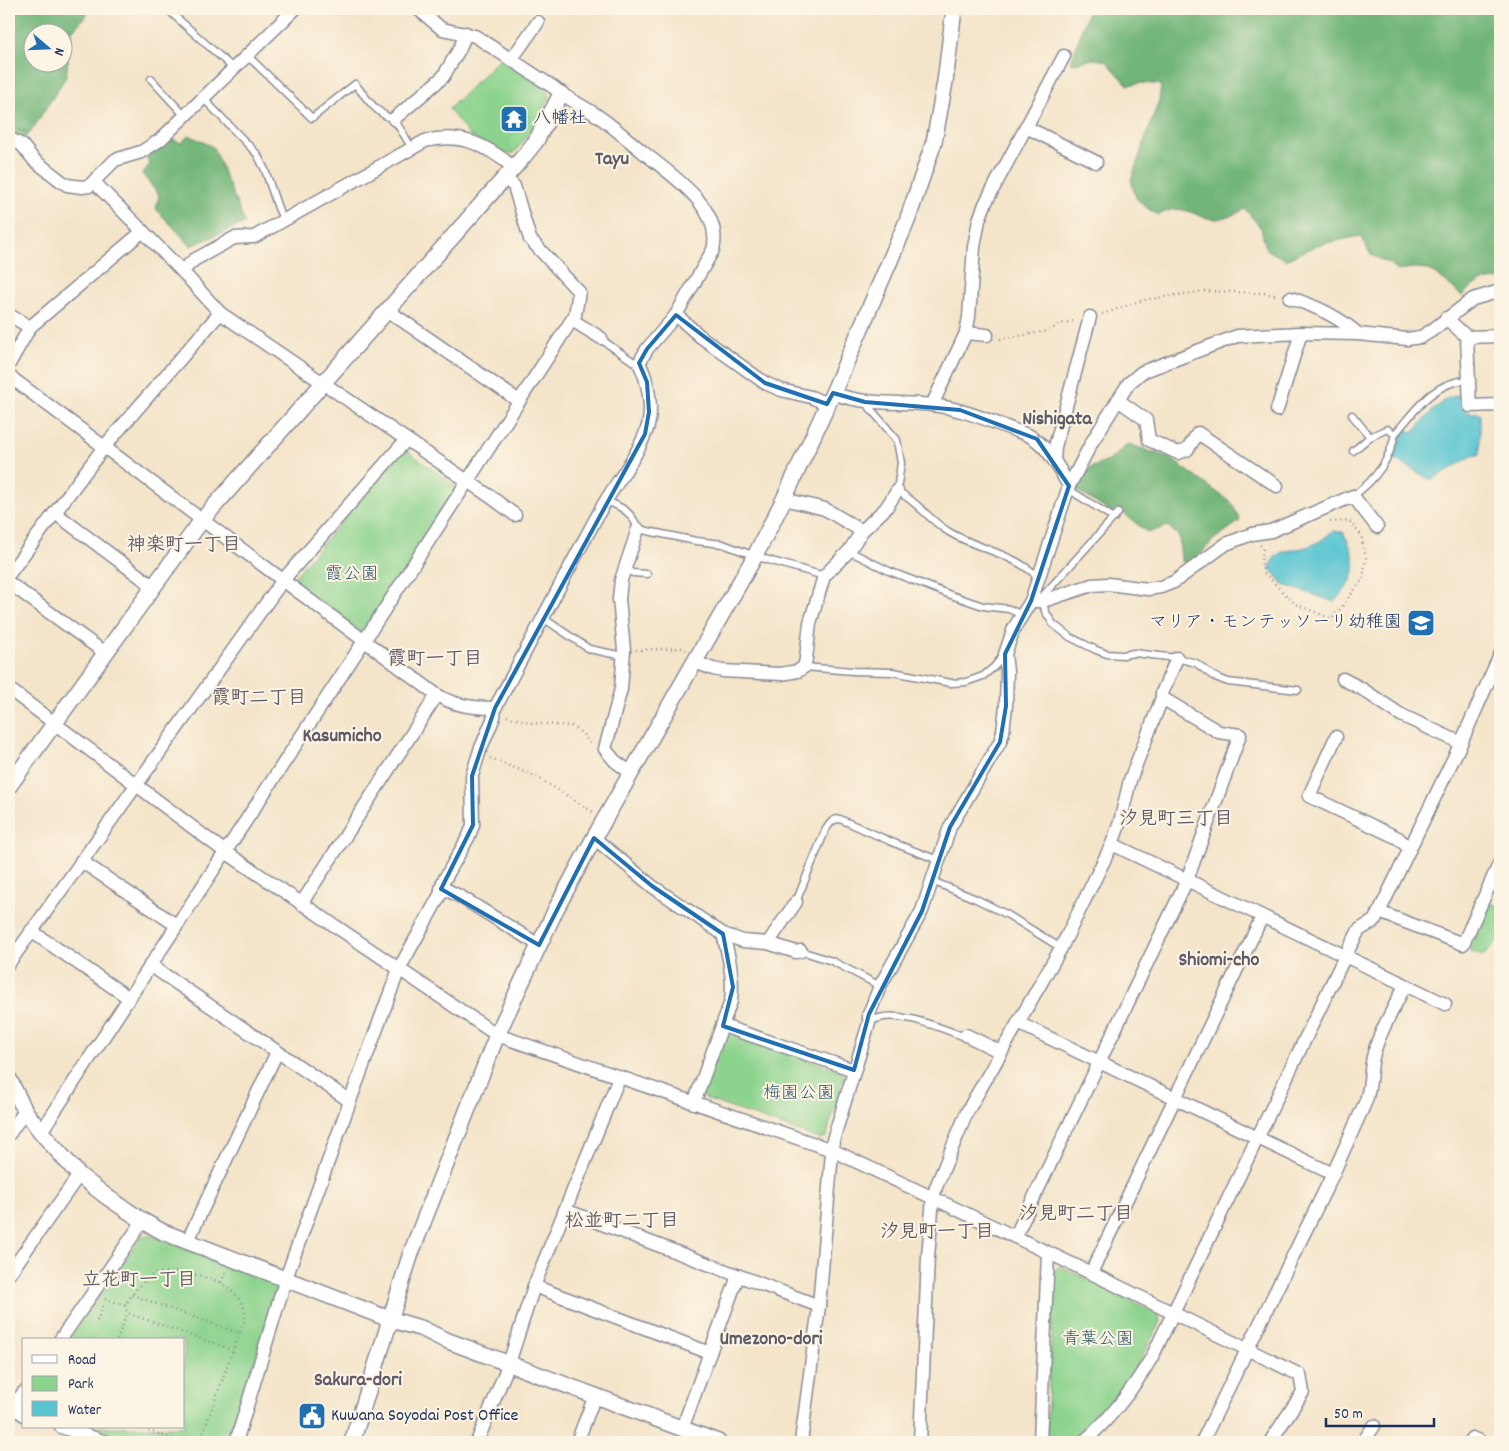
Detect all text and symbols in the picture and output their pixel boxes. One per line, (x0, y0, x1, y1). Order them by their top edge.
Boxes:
north arrow (22, 22, 72, 72)
text: N (48, 45, 69, 58)
temple icon: 八幡社 (499, 104, 529, 134)
place label: 八幡社 (533, 107, 587, 132)
district label: Tayu (595, 146, 629, 174)
district label: Nishigata (1022, 406, 1092, 434)
district label: 神楽町一丁目 (127, 533, 241, 560)
park label: 霞公園 (325, 563, 379, 588)
school or university icon: マリア・モンテッソーリ幼稚園 (1406, 608, 1436, 638)
place label: マリア・モンテッソーリ幼稚園 (1149, 611, 1402, 636)
district label: 霞町一丁目 (387, 647, 483, 674)
district label: 霞町二丁目 (211, 686, 307, 713)
district label: Kasumicho (302, 723, 382, 751)
district label: 汐見町三丁目 (1119, 807, 1233, 834)
district label: Shiomi-cho (1179, 947, 1260, 975)
park label: 梅園公園 (763, 1082, 835, 1107)
district label: 汐見町二丁目 (1019, 1202, 1133, 1229)
district label: 松並町二丁目 (565, 1209, 679, 1236)
district label: 汐見町一丁目 (880, 1220, 994, 1247)
district label: 立花町一丁目 (82, 1268, 196, 1295)
district label: Umezono-dori (719, 1326, 823, 1354)
park label: 青葉公園 (1062, 1328, 1134, 1353)
legend (22, 1338, 185, 1428)
text: Road (68, 1350, 96, 1372)
district label: Sakura-dori (314, 1367, 402, 1395)
text: Park (68, 1374, 94, 1396)
scale bar (1326, 1396, 1434, 1428)
text: Water (68, 1400, 102, 1422)
public building icon: Kuwana Soyodai Post Office (297, 1401, 327, 1431)
place label: Kuwana Soyodai Post Office (331, 1404, 519, 1429)
text: 50 m (1334, 1404, 1363, 1426)

